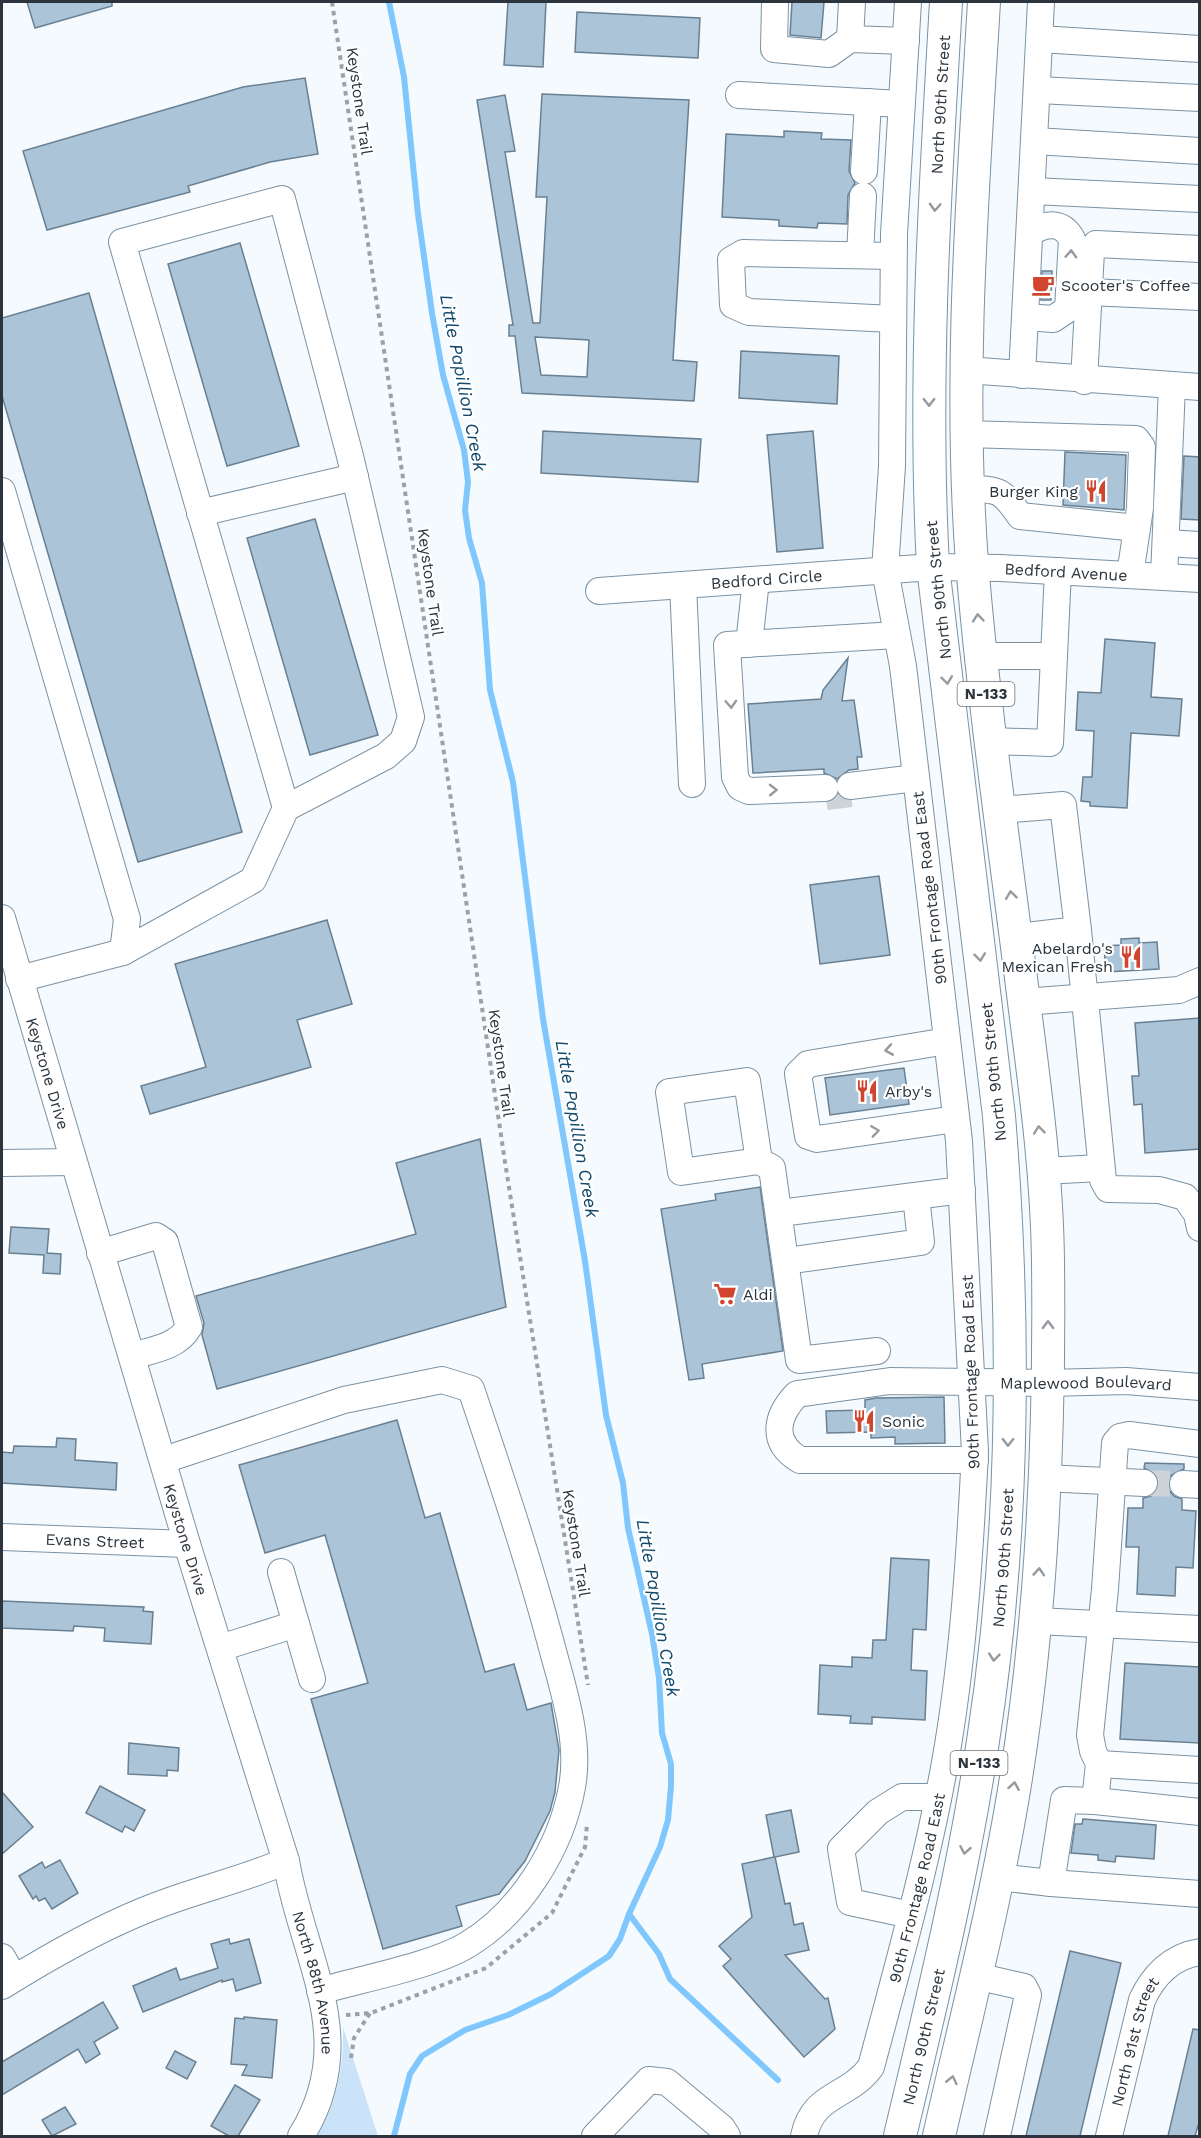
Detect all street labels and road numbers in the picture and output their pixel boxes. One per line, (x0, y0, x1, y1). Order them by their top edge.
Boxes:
street label: North 90th Street (927, 34, 954, 175)
street label: Keystone Trail (343, 46, 376, 156)
street label: North 90th Street (922, 519, 955, 660)
street label: Keystone Trail (414, 527, 447, 637)
street label: Bedford Avenue (1004, 559, 1128, 585)
street label: Bedford Circle (710, 566, 823, 593)
road number: N-133 (958, 682, 1014, 706)
street label: 90th Frontage Road East (908, 790, 951, 986)
street label: North 90th Street (977, 1001, 1010, 1142)
street label: Keystone Trail (485, 1008, 518, 1118)
street label: Keystone Drive (22, 1015, 73, 1132)
street label: 90th Frontage Road East (958, 1274, 983, 1470)
street label: Maplewood Boulevard (1000, 1372, 1172, 1395)
street label: Keystone Drive (160, 1481, 211, 1598)
street label: Keystone Trail (559, 1488, 594, 1598)
street label: North 90th Street (989, 1488, 1018, 1628)
street label: Evans Street (45, 1530, 145, 1552)
road number: N-133 (950, 1751, 1008, 1775)
street label: 90th Frontage Road East (885, 1791, 949, 1985)
street label: North 88th Avenue (288, 1909, 337, 2055)
street label: North 90th Street (899, 1967, 949, 2107)
street label: North 91st Street (1108, 1973, 1163, 2108)

